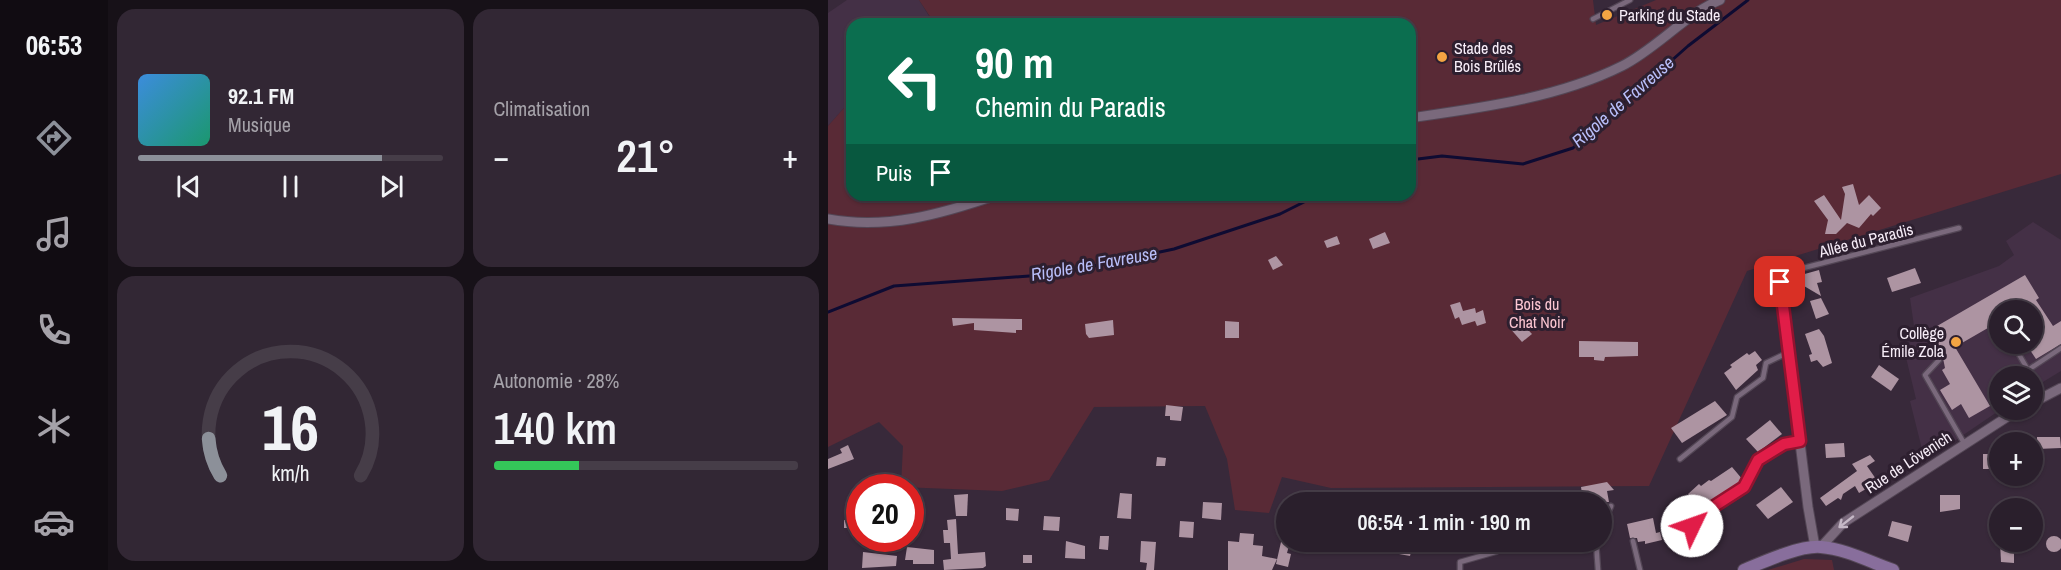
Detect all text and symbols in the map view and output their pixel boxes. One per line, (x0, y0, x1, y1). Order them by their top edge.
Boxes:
place label: Parking du Stade (1619, 4, 1720, 26)
marker: Parking du Stade (1600, 8, 1614, 22)
text: 06:53 (26, 27, 82, 63)
text: 90 m (975, 35, 1054, 91)
place label: Stade des Bois Brûlés (1454, 37, 1521, 77)
icon: left (876, 42, 954, 120)
marker: Stade des Bois Brûlés (1435, 50, 1449, 64)
water label: Rigole de Favreuse (1566, 50, 1679, 153)
text: 92.1 FM (228, 81, 294, 111)
text: Chemin du Paradis (975, 89, 1166, 125)
text: Climatisation (494, 95, 590, 122)
text: Musique (228, 111, 291, 138)
icon: directions (33, 117, 75, 159)
text: 21° (616, 125, 675, 186)
text: − (494, 134, 509, 178)
text: + (782, 134, 798, 178)
icon: arrive (924, 156, 957, 189)
text: Puis (876, 158, 912, 188)
icon: previous (172, 170, 205, 203)
icon: pause (274, 170, 307, 203)
icon: next (375, 170, 408, 203)
icon: music (33, 213, 75, 255)
street label: Allée du Paradis (1816, 218, 1915, 263)
water label: Rigole de Favreuse (1029, 240, 1159, 287)
pin (1754, 256, 1805, 307)
icon: arrive (1763, 265, 1796, 298)
park label: Bois du Chat Noir (1509, 293, 1566, 333)
map controls (1989, 300, 2043, 552)
button: search (1989, 300, 2043, 354)
icon: phone (33, 309, 75, 351)
place label: Collège Émile Zola (1881, 322, 1945, 362)
marker: Collège Émile Zola (1949, 335, 1963, 349)
button: layers (1989, 366, 2043, 420)
text: Autonomie · 28% (494, 367, 619, 394)
text: 16 (262, 385, 319, 469)
text: 140 km (494, 397, 617, 458)
icon: climate (33, 405, 75, 447)
street label: Rue de Lövenich (1860, 426, 1956, 498)
button: + (1989, 432, 2043, 486)
text: km/h (271, 459, 309, 488)
speed limit sign: 20 (846, 474, 924, 552)
position arrow (1660, 494, 1724, 558)
button: − (1989, 498, 2043, 552)
icon: car (33, 501, 75, 543)
text: 06:54 · 1 min · 190 m (1357, 507, 1531, 537)
one-way arrow (1838, 515, 1854, 528)

